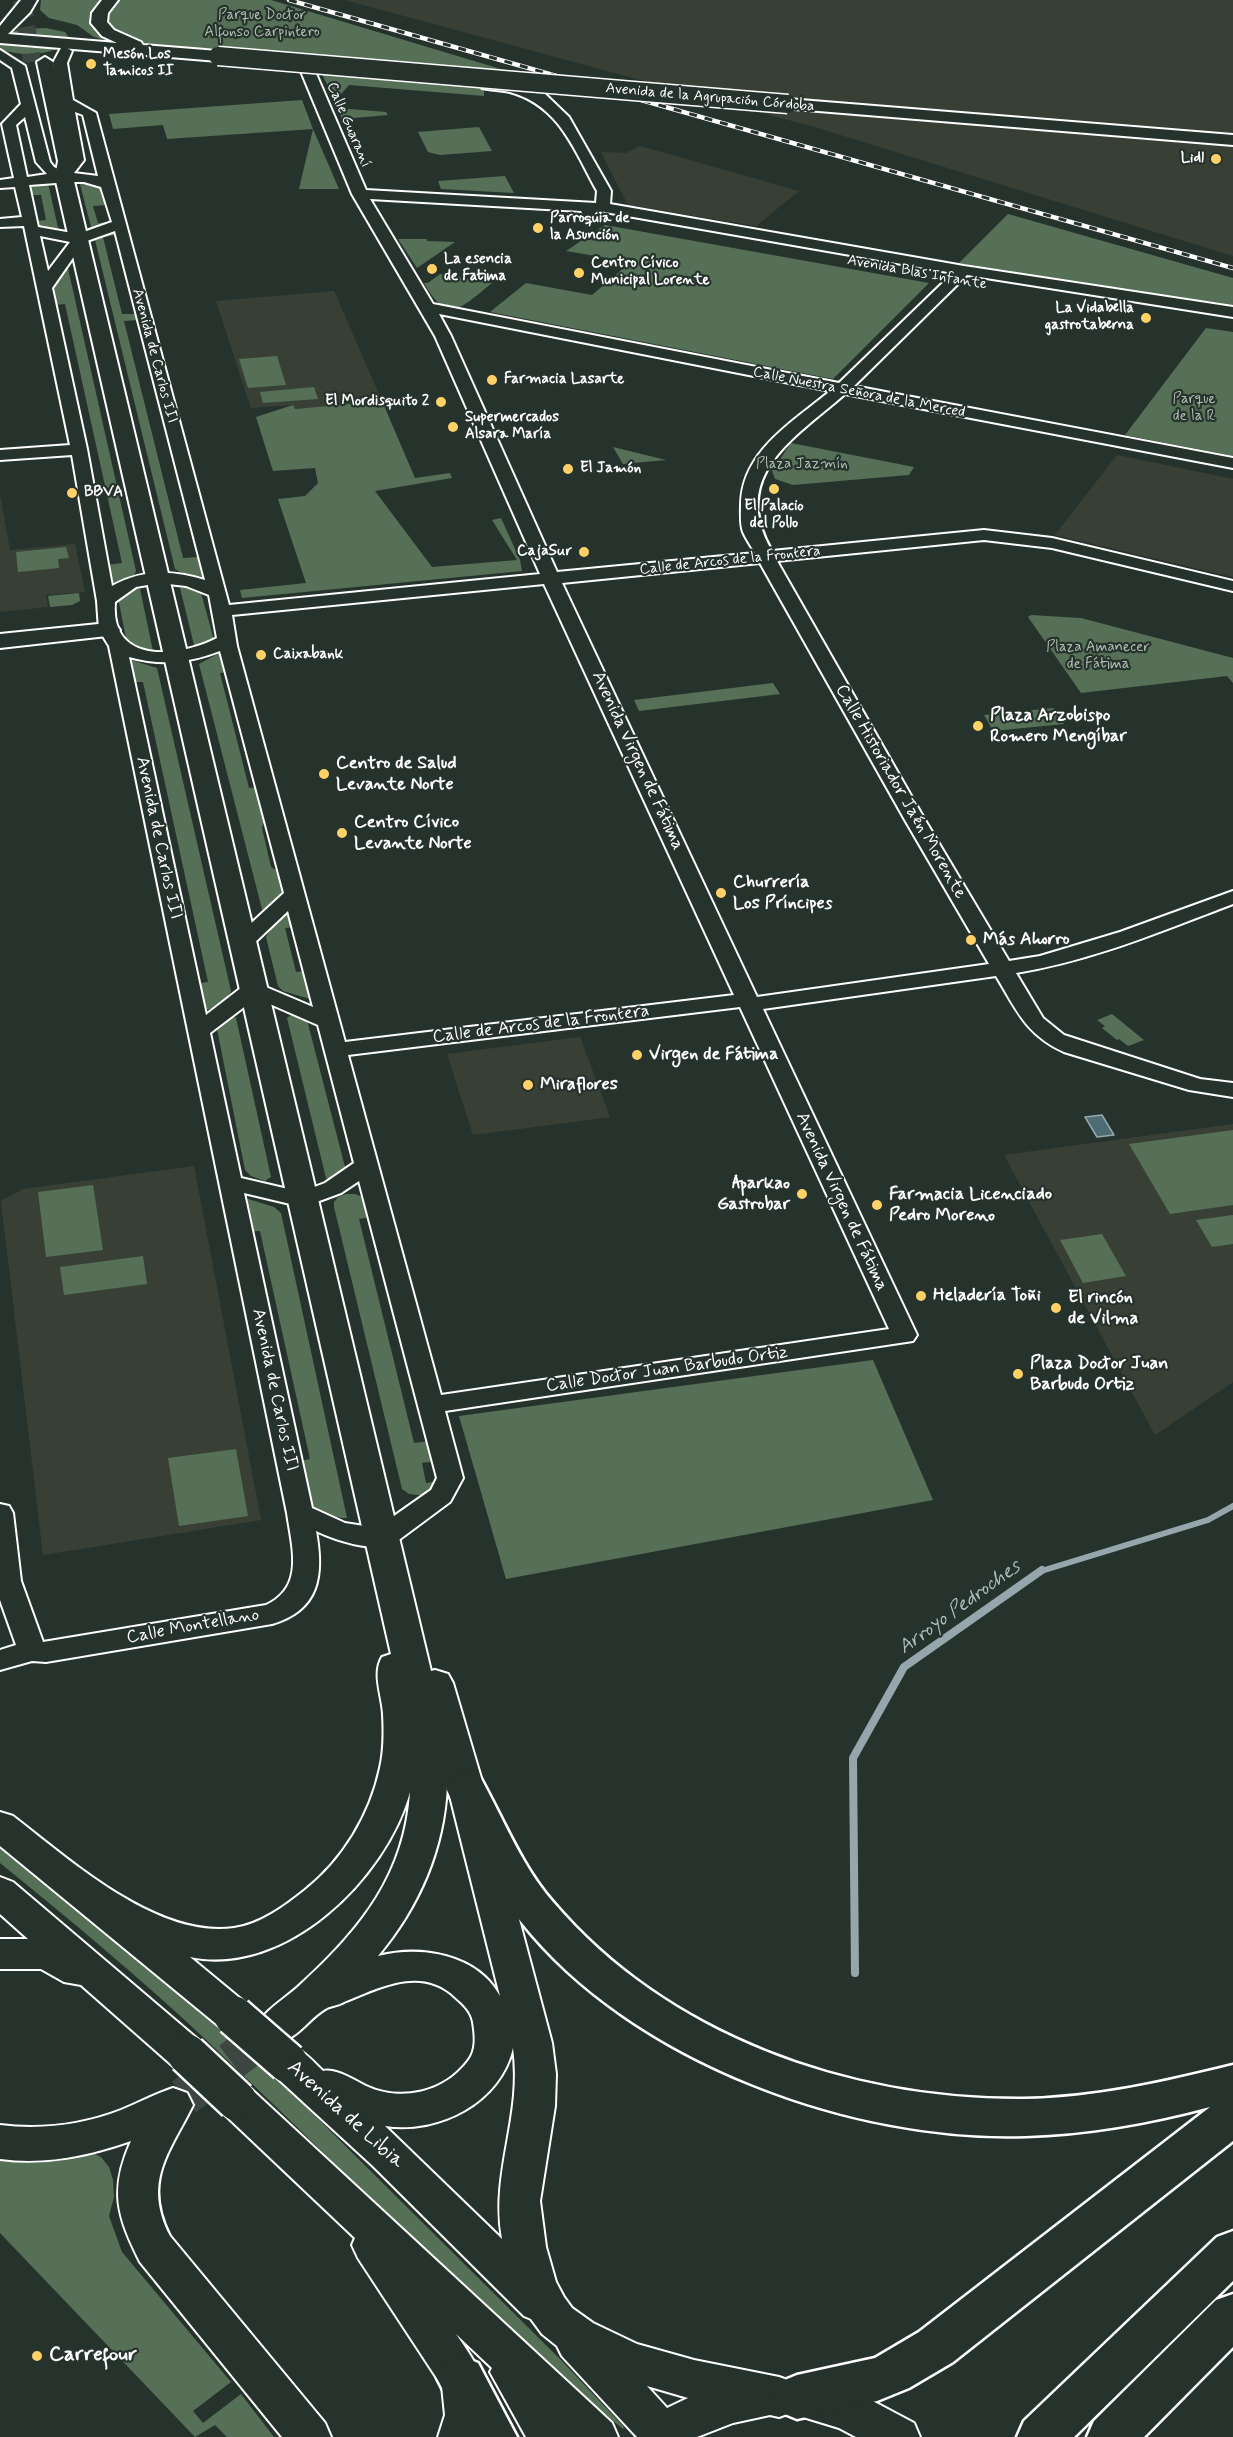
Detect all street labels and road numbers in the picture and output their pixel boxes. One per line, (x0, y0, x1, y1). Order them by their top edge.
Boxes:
street label: Calle Guaraní (322, 80, 374, 170)
street label: Avenida de la Agrupación Córdoba (605, 80, 815, 116)
street label: Avenida Blas Infante (846, 252, 988, 294)
street label: Avenida de Carlos III (127, 287, 181, 425)
street label: Calle Nuestra Señora de la Merced (751, 364, 967, 422)
street label: Calle de Arcos de la Frontera (639, 543, 821, 579)
street label: Avenida Virgen de Fátima (586, 668, 688, 854)
street label: Calle Historiador Jaén Morente (830, 681, 970, 903)
street label: Avenida de Carlos III (130, 755, 186, 921)
street label: Calle de Arcos de la Frontera (431, 1001, 651, 1049)
street label: Avenida Virgen de Fátima (790, 1109, 892, 1295)
street label: Avenida de Carlos III (246, 1307, 302, 1473)
street label: Calle Doctor Juan Barbudo Ortiz (545, 1342, 789, 1398)
street label: Calle Montellano (125, 1605, 261, 1649)
street label: Avenida de Libia (281, 2056, 409, 2174)

